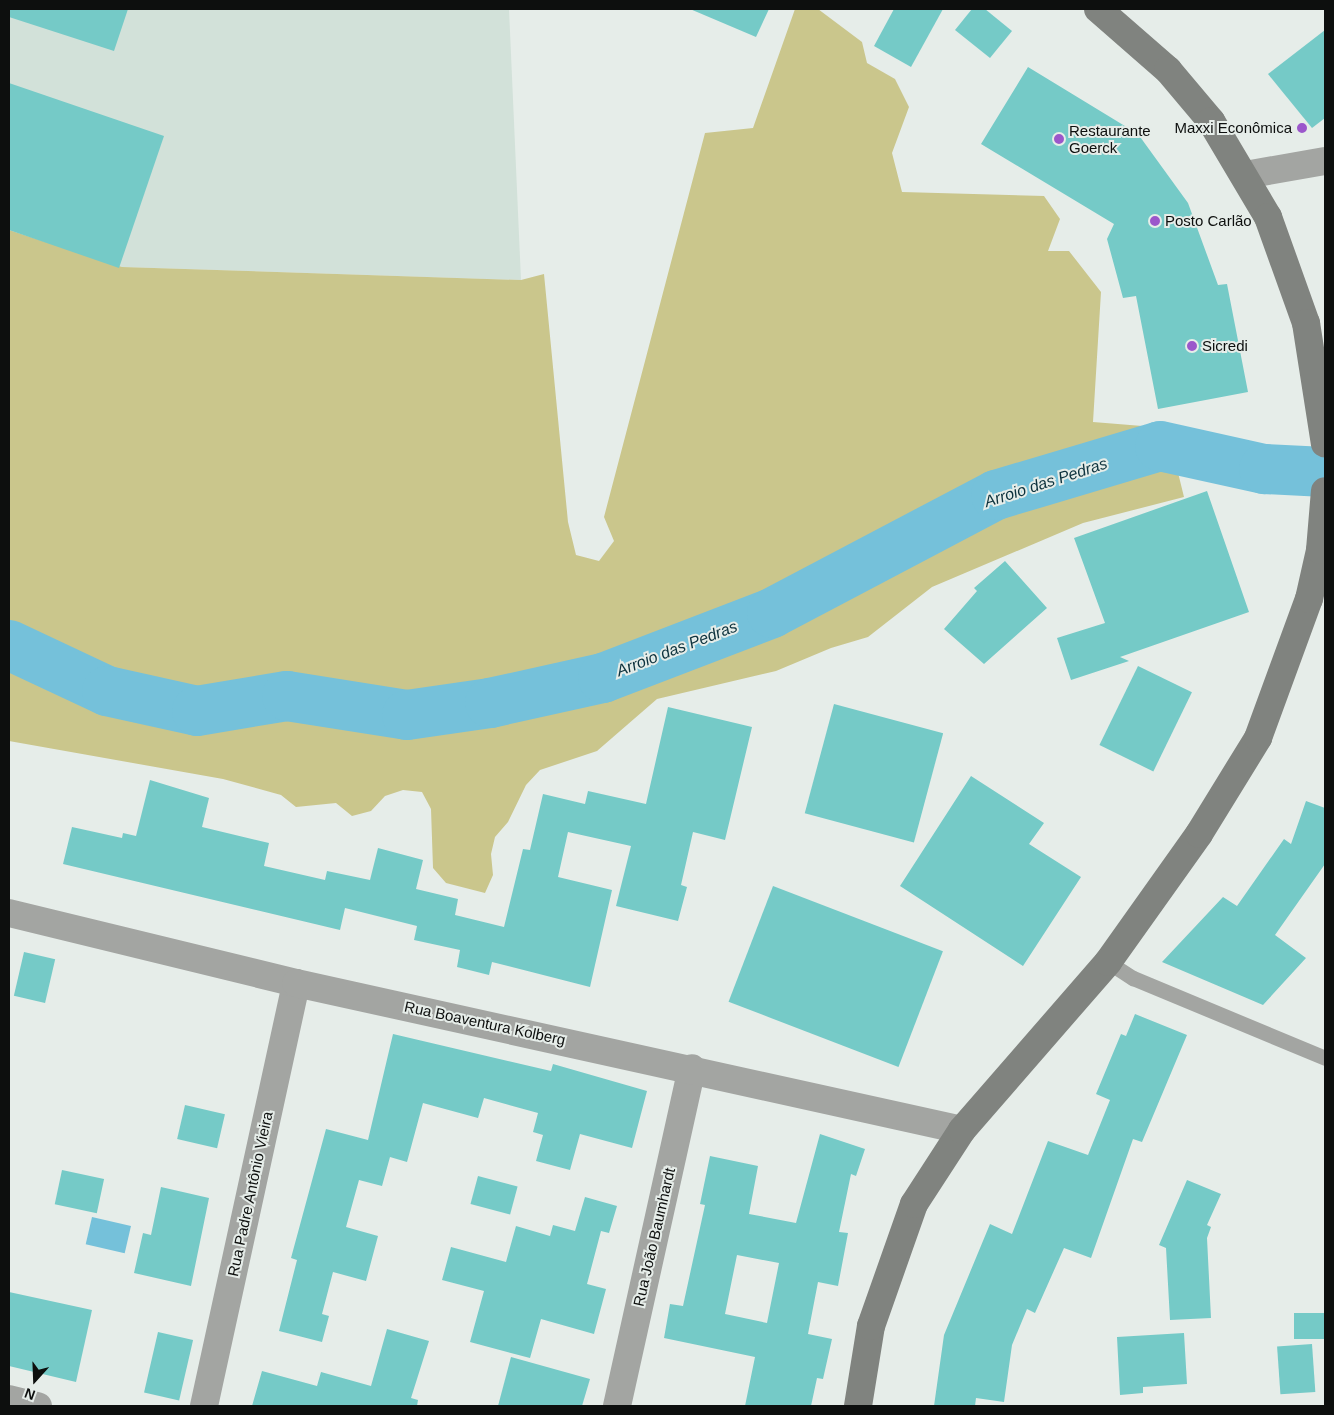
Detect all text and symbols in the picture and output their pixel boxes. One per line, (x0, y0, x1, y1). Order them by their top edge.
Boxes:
place label: Maxxi Econômica (1174, 119, 1292, 137)
place label: Restaurante Goerck (1069, 121, 1151, 156)
marker: Maxxi Econômica (1296, 122, 1308, 134)
marker: Restaurante Goerck (1053, 133, 1065, 145)
place label: Posto Carlão (1165, 212, 1252, 230)
marker: Posto Carlão (1149, 215, 1161, 227)
place label: Sicredi (1202, 337, 1248, 355)
marker: Sicredi (1186, 340, 1198, 352)
water label: Arroio das Pedras (982, 454, 1110, 512)
water label: Arroio das Pedras (614, 617, 740, 681)
street label: Rua Boaventura Kolberg (403, 997, 567, 1049)
street label: Rua Padre Antônio Vieira (224, 1109, 276, 1279)
street label: Rua João Baumhardt (629, 1166, 679, 1308)
north arrow (10, 1355, 60, 1405)
text: N (22, 1385, 37, 1403)

